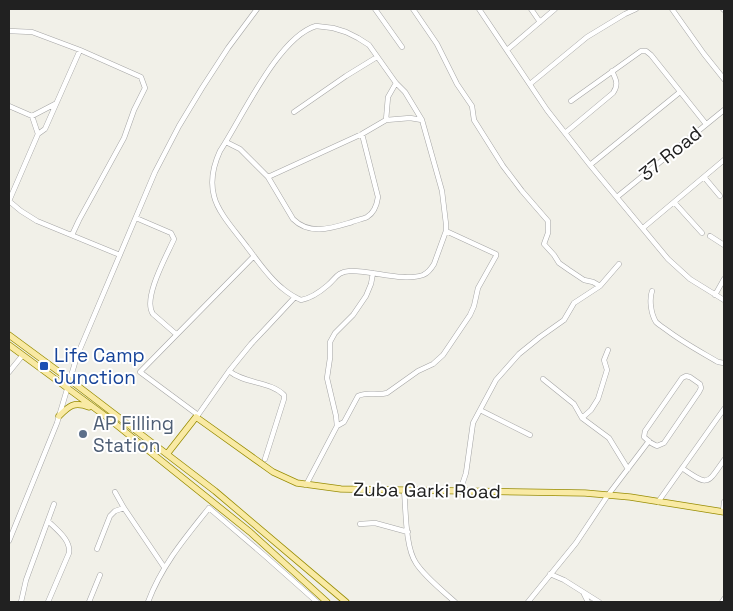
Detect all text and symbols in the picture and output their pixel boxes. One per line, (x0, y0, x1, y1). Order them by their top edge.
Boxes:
street label: 37 Road (634, 120, 707, 186)
place label: Life Camp Junction (54, 343, 145, 390)
marker: Life Camp Junction (38, 360, 50, 372)
place label: AP Filling Station (93, 411, 174, 458)
marker: AP Filling Station (77, 428, 89, 440)
street label: Zuba Garki Road (353, 477, 501, 504)

